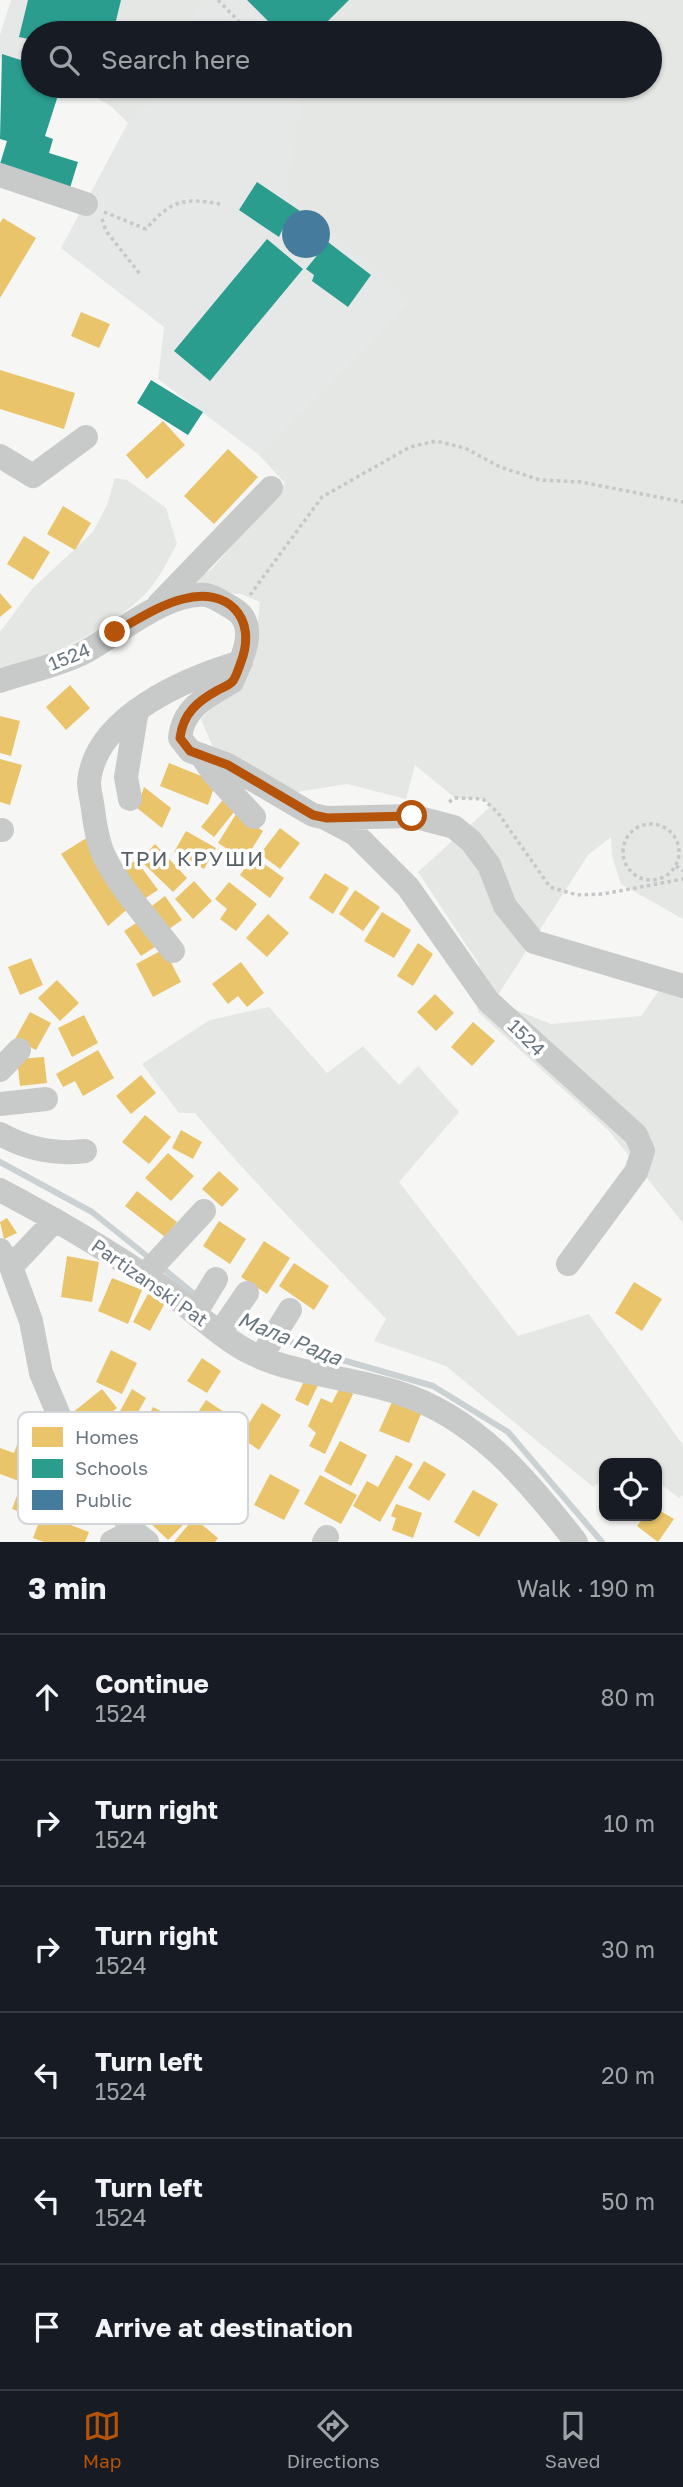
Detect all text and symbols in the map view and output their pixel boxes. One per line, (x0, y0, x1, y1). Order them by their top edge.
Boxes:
search box (21, 21, 662, 98)
icon: search (45, 41, 83, 79)
text: Search here (101, 44, 250, 75)
route end (99, 616, 130, 647)
street label: 1524 (45, 637, 93, 675)
route start (396, 800, 427, 831)
district label: ТРИ КРУШИ (121, 845, 265, 871)
street label: 1524 (504, 1014, 550, 1060)
street label: Partizanski Pat (87, 1233, 213, 1331)
water label: Мала Рада (234, 1305, 347, 1371)
legend (18, 1412, 248, 1524)
text: Homes (75, 1425, 139, 1448)
text: Schools (75, 1456, 148, 1479)
map controls (599, 1458, 662, 1521)
button: locate (599, 1458, 662, 1521)
text: Public (75, 1488, 132, 1511)
text: 3 min (28, 1570, 106, 1606)
text: Walk · 190 m (517, 1574, 655, 1602)
text: Continue (95, 1668, 209, 1699)
icon: ahead (28, 1678, 66, 1716)
text: 80 m (601, 1683, 655, 1711)
text: 1524 (95, 1699, 147, 1727)
text: Turn right (95, 1794, 218, 1825)
icon: right (28, 1804, 66, 1842)
text: 10 m (603, 1809, 655, 1837)
text: 1524 (95, 1825, 147, 1853)
text: Turn right (95, 1920, 218, 1951)
icon: right (28, 1930, 66, 1968)
text: 30 m (601, 1935, 655, 1963)
text: 1524 (95, 1951, 147, 1979)
text: Turn left (95, 2046, 203, 2077)
icon: left (28, 2056, 66, 2094)
text: 20 m (601, 2061, 655, 2089)
text: 1524 (95, 2077, 147, 2105)
text: Turn left (95, 2172, 203, 2203)
icon: left (28, 2182, 66, 2220)
text: 50 m (601, 2187, 655, 2215)
text: 1524 (95, 2203, 147, 2231)
icon: arrive (28, 2308, 66, 2346)
text: Arrive at destination (95, 2312, 353, 2343)
tab: Map (83, 2407, 121, 2472)
tab: Directions (287, 2407, 380, 2472)
tab: Saved (545, 2407, 600, 2472)

